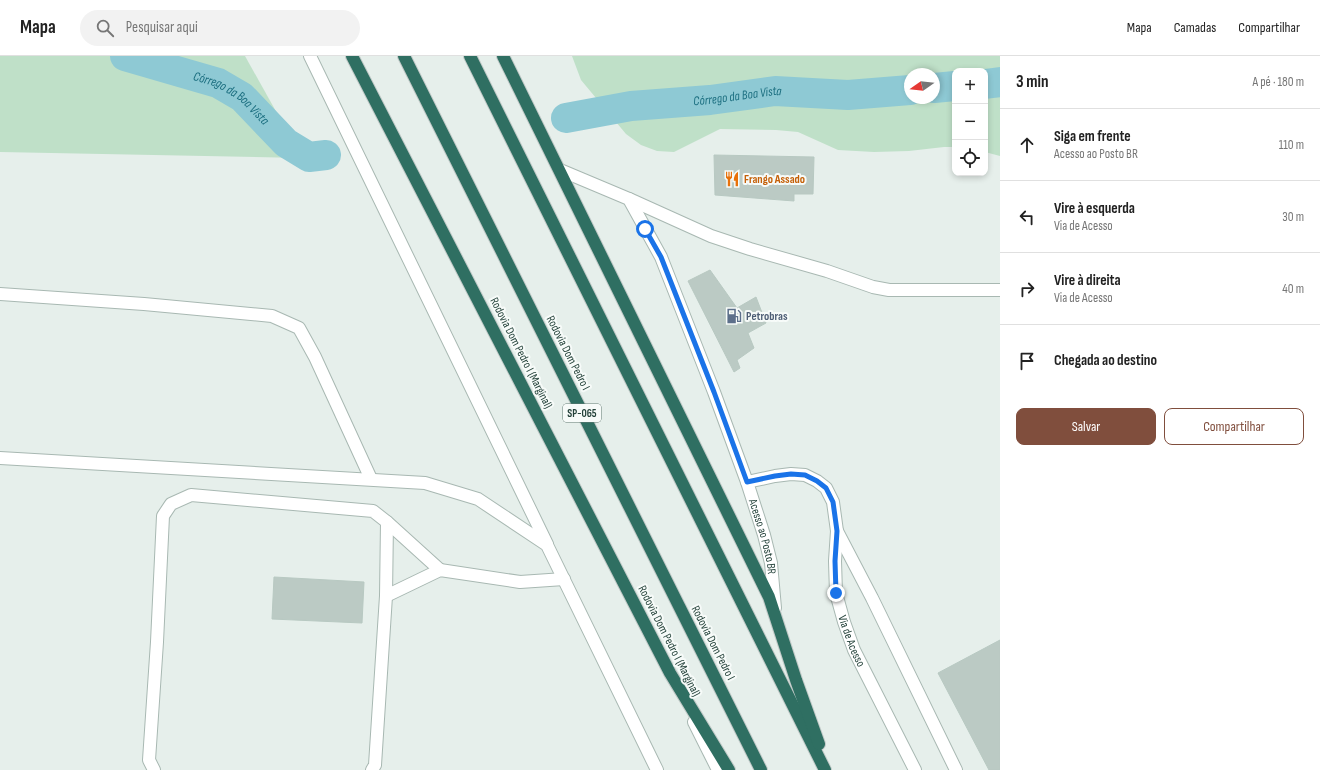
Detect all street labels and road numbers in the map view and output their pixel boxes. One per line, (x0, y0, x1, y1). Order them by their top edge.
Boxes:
street label: Rodovia Dom Pedro I (Marginal) (486, 295, 556, 411)
street label: Rodovia Dom Pedro I (543, 313, 593, 393)
road number: SP-065 (563, 404, 601, 422)
street label: Acesso ao Posto BR (745, 496, 780, 575)
street label: Rodovia Dom Pedro I (Marginal) (634, 583, 704, 699)
street label: Rodovia Dom Pedro I (688, 603, 738, 683)
street label: Via de Acesso (835, 613, 869, 669)

